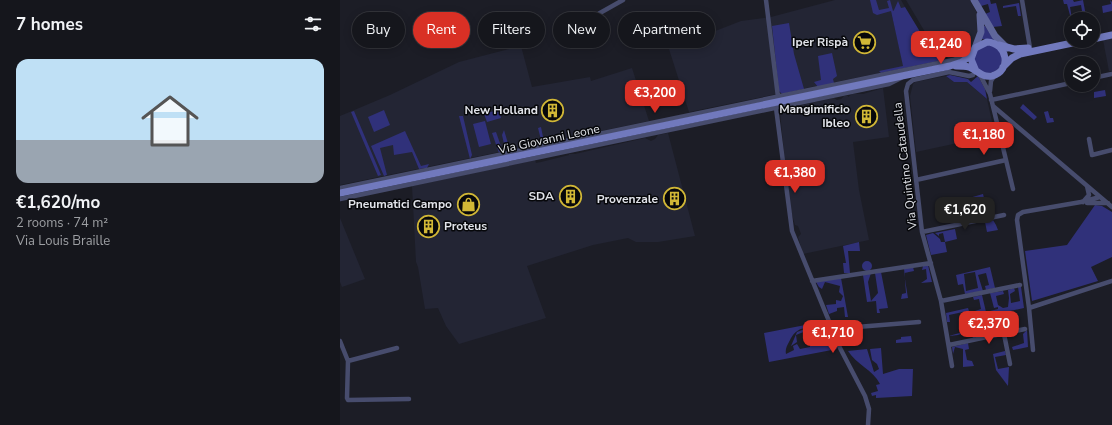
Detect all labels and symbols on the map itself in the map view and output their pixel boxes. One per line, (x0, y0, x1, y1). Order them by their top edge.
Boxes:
supermarket icon: Iper Rispà (851, 29, 877, 55)
pin: €1,240 (908, 31, 974, 65)
place label: Iper Rispà (792, 34, 848, 50)
pin: €3,200 (622, 80, 688, 114)
building icon: New Holland (540, 97, 566, 123)
place label: Mangimificio Ibleo (779, 101, 850, 131)
place label: New Holland (465, 102, 538, 118)
street label: Via Quintino Cataudella (889, 102, 921, 231)
building icon: Mangimificio Ibleo (853, 103, 879, 129)
street label: Via Giovanni Leone (496, 120, 601, 158)
pin: €1,180 (951, 122, 1017, 156)
pin: €1,380 (762, 160, 828, 194)
building icon: SDA (557, 183, 583, 209)
building icon: Provenzale (661, 186, 687, 212)
place label: SDA (529, 188, 554, 204)
shop icon: Pneumatici Campo (455, 191, 481, 217)
place label: Provenzale (597, 191, 658, 207)
place label: Pneumatici Campo (348, 196, 452, 212)
pin: €1,620 (932, 197, 998, 231)
building icon: Proteus (416, 213, 442, 239)
place label: Proteus (444, 218, 487, 234)
pin: €2,370 (956, 311, 1022, 345)
pin: €1,710 (800, 320, 866, 354)

